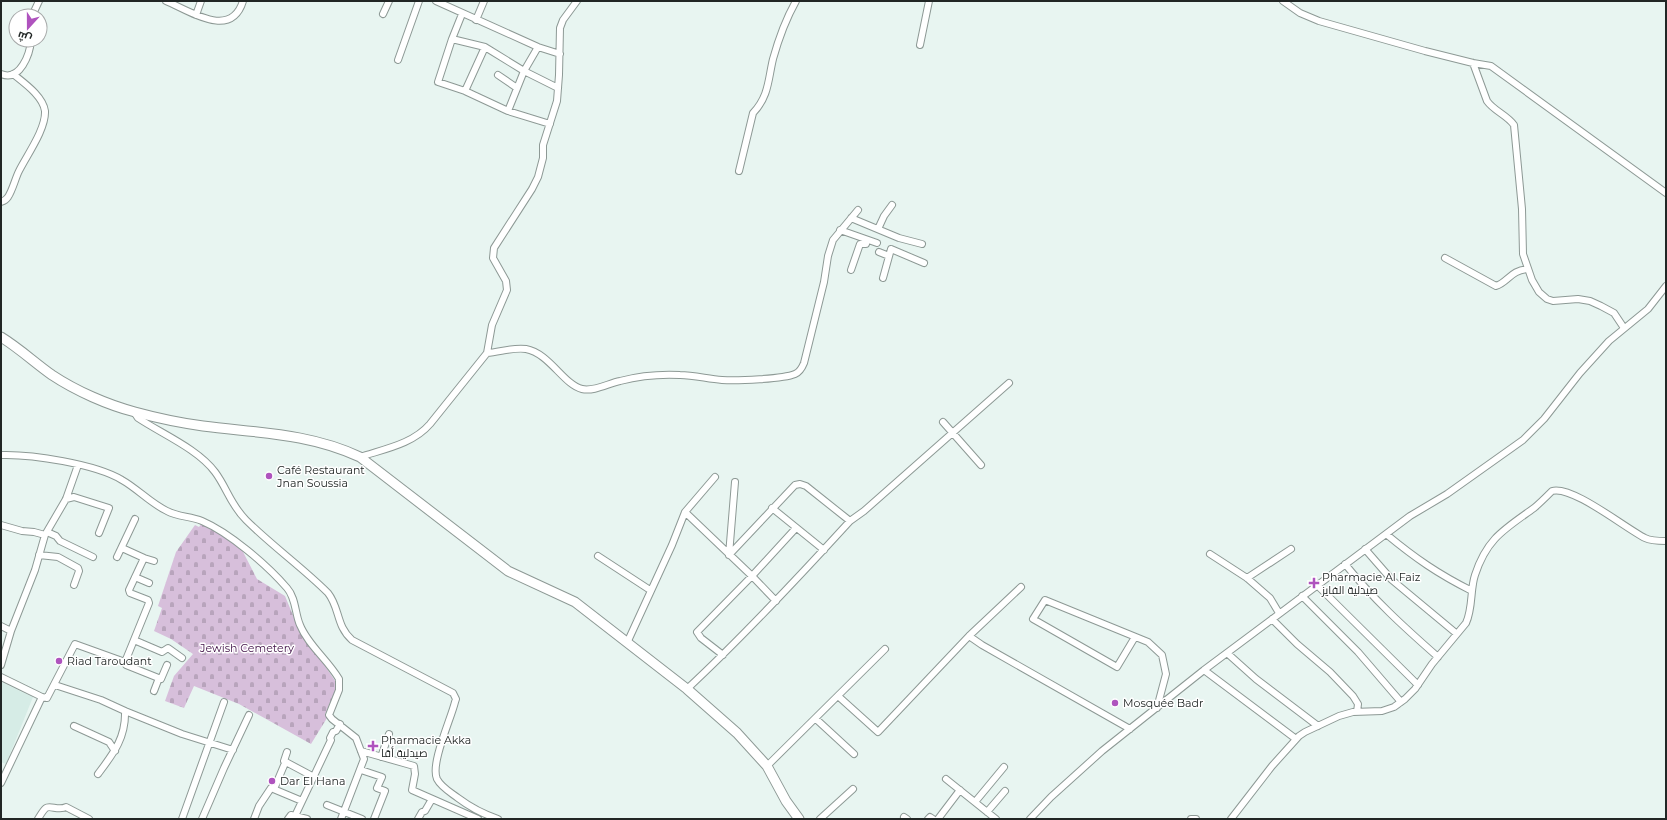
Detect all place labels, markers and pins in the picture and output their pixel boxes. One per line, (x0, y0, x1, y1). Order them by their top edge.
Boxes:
place label: Café Restaurant Jnan Soussia (276, 463, 365, 490)
marker: Café Restaurant Jnan Soussia (264, 471, 274, 481)
place label: Pharmacie Al Faiz صيدلية الفايز (1321, 570, 1421, 597)
marker: Pharmacie Al Faiz صيدلية الفايز (1309, 578, 1319, 588)
place label: Riad Taroudant (67, 654, 152, 668)
marker: Riad Taroudant (54, 656, 64, 666)
place label: Mosquée Badr (1123, 696, 1203, 710)
marker: Mosquée Badr (1110, 698, 1120, 708)
place label: Pharmacie Akka صيدلية أقا (381, 733, 471, 760)
marker: Pharmacie Akka صيدلية أقا (368, 741, 378, 751)
place label: Dar El Hana (280, 774, 345, 788)
marker: Dar El Hana (267, 776, 277, 786)

